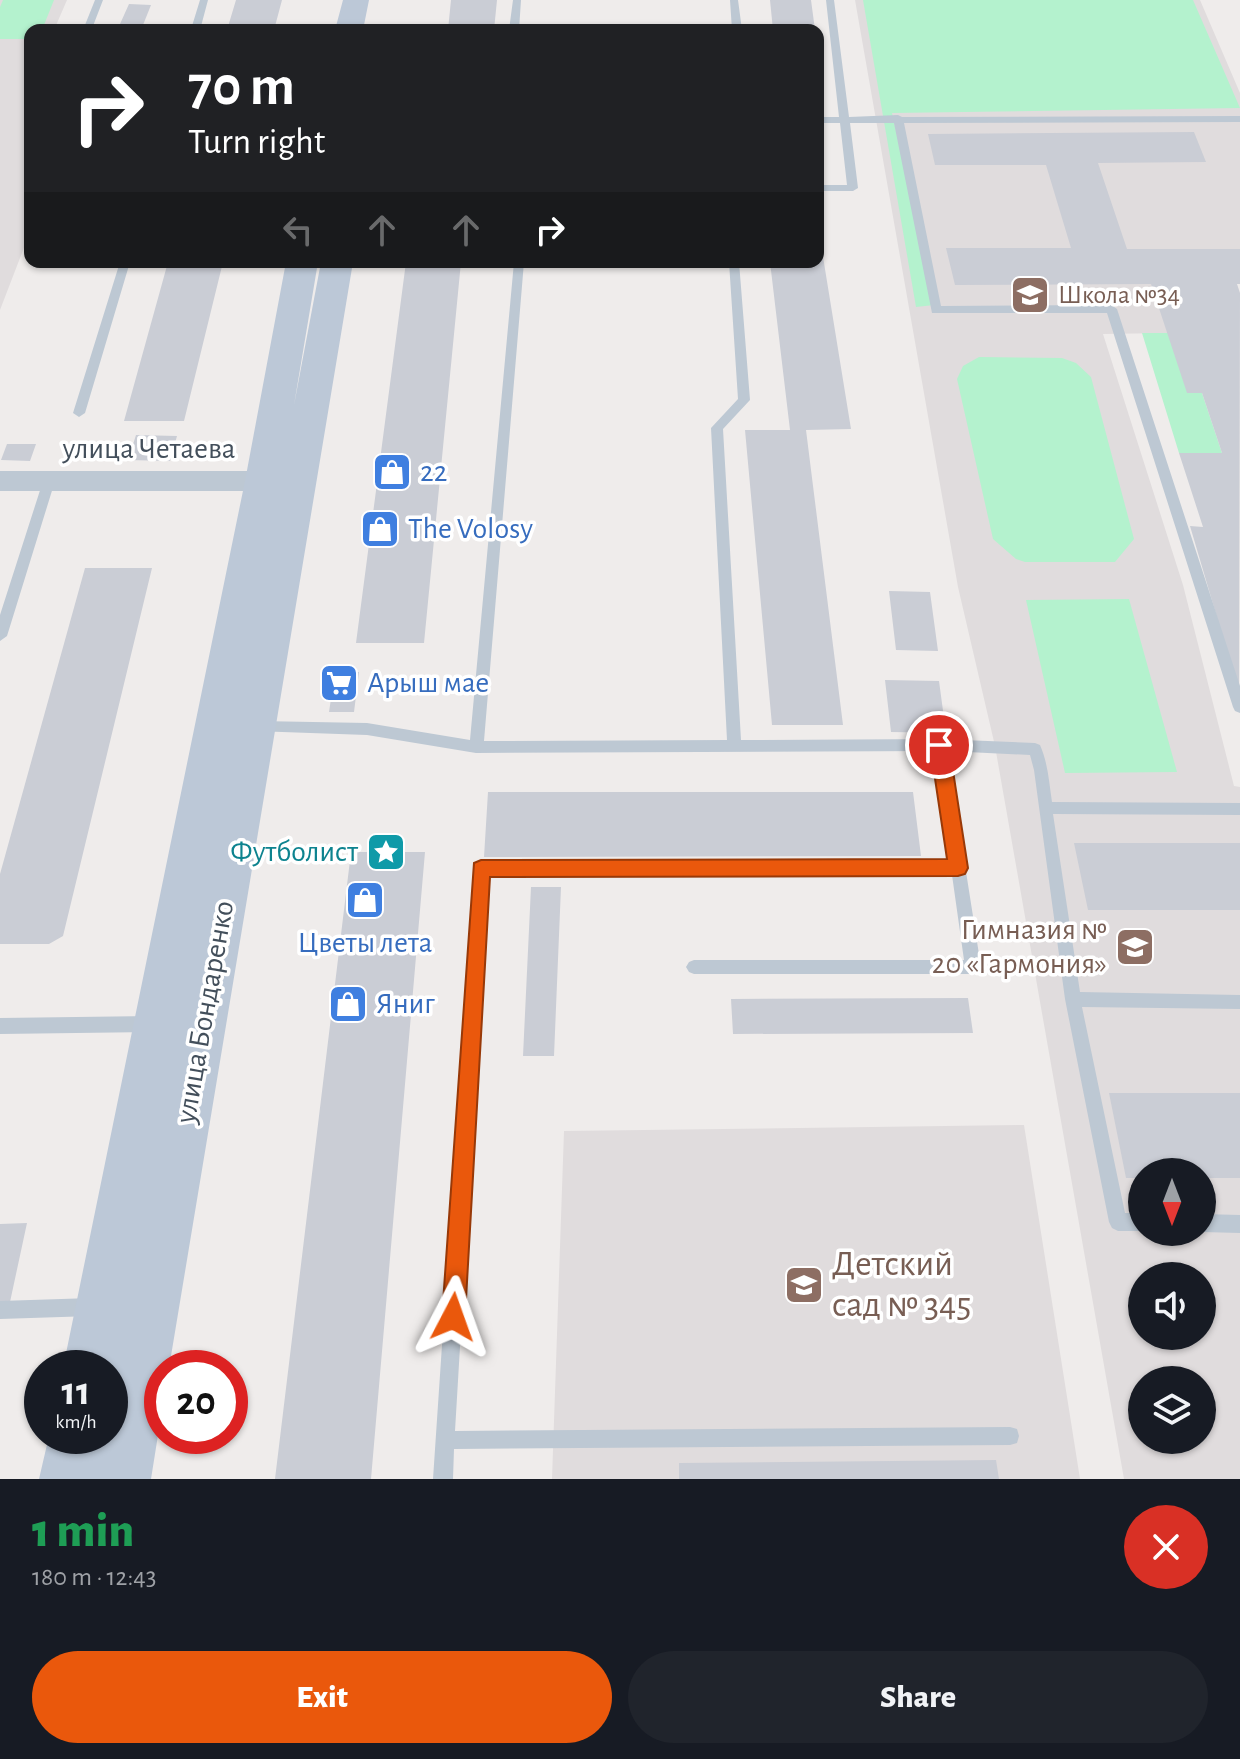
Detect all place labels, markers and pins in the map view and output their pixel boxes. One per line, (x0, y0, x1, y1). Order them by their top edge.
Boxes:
school or university icon: Школа №34 (1009, 274, 1051, 316)
place label: Школа №34 (1058, 282, 1180, 308)
shop icon: 22 (371, 451, 413, 493)
place label: 22 (420, 457, 447, 487)
shop icon: The Volosy (359, 508, 401, 550)
place label: The Volosy (408, 514, 533, 544)
supermarket icon: Арыш мае (318, 662, 360, 704)
place label: Арыш мае (367, 668, 489, 698)
pin (905, 711, 973, 779)
place icon: Футболист (365, 831, 407, 873)
place label: Футболист (230, 837, 358, 867)
shop icon: Цветы лета (344, 879, 386, 921)
place label: Гимназия № 20 «Гармония» (932, 915, 1107, 979)
school or university icon: Гимназия № 20 «Гармония» (1114, 926, 1156, 968)
place label: Цветы лета (298, 928, 432, 958)
shop icon: Яниг (327, 983, 369, 1025)
place label: Яниг (376, 989, 435, 1019)
place label: Детский сад № 345 (832, 1246, 971, 1323)
school or university icon: Детский сад № 345 (783, 1264, 825, 1306)

